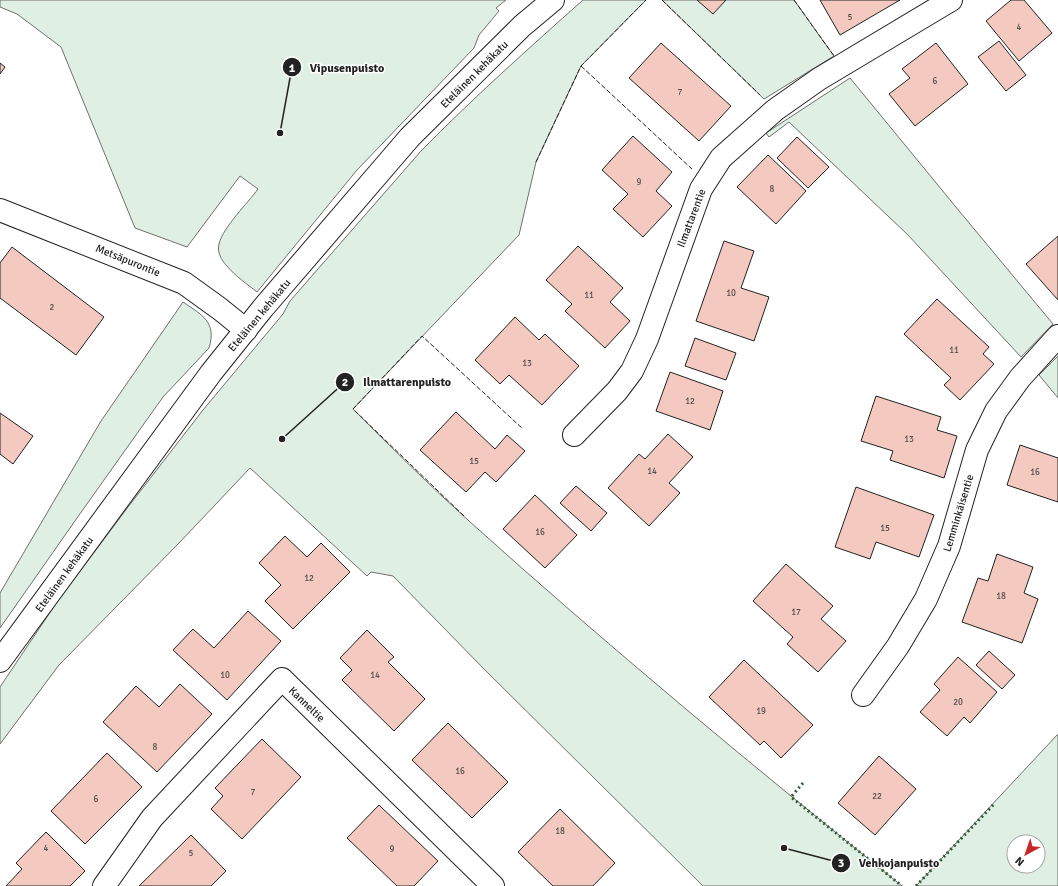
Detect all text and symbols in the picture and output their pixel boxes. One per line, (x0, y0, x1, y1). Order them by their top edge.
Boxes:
house number: 5 (848, 12, 853, 23)
house number: 4 (1017, 22, 1022, 33)
street label: Eteläinen kehäkatu (438, 38, 511, 111)
callout: Vipusenpuisto (282, 55, 392, 79)
text: 1 (289, 61, 296, 76)
text: Vipusenpuisto (310, 61, 384, 76)
house number: 6 (933, 76, 938, 87)
house number: 7 (678, 87, 683, 98)
house number: 9 (637, 177, 642, 188)
house number: 8 (770, 184, 775, 195)
street label: Ilmattarentie (674, 187, 709, 249)
street label: Metsäpurontie (94, 242, 162, 279)
street label: Eteläinen kehäkatu (225, 277, 293, 354)
house number: 10 (726, 288, 736, 299)
house number: 11 (584, 290, 594, 301)
house number: 2 (50, 302, 55, 313)
house number: 11 (949, 345, 959, 356)
house number: 13 (522, 358, 532, 369)
callout: Ilmattarenpuisto (335, 370, 459, 394)
text: 2 (342, 375, 348, 390)
text: Ilmattarenpuisto (363, 375, 451, 390)
house number: 12 (685, 396, 695, 407)
house number: 13 (904, 434, 914, 445)
house number: 15 (469, 456, 479, 467)
house number: 14 (647, 466, 657, 477)
house number: 16 (1030, 467, 1040, 478)
street label: Lemminkäisentie (941, 473, 976, 553)
house number: 15 (880, 523, 890, 534)
house number: 16 (535, 527, 545, 538)
street label: Eteläinen kehäkatu (33, 534, 96, 615)
house number: 12 (304, 573, 314, 584)
house number: 18 (996, 591, 1006, 602)
house number: 17 (791, 607, 801, 618)
house number: 10 (220, 670, 230, 681)
house number: 14 (370, 670, 380, 681)
street label: Kanneltie (286, 684, 327, 725)
house number: 20 (953, 697, 963, 708)
house number: 19 (756, 706, 766, 717)
house number: 8 (153, 742, 158, 753)
house number: 16 (455, 766, 465, 777)
house number: 7 (251, 787, 256, 798)
house number: 22 (872, 791, 882, 802)
house number: 6 (94, 794, 99, 805)
house number: 18 (555, 826, 565, 837)
north arrow (1006, 834, 1046, 874)
house number: 4 (44, 843, 49, 854)
house number: 9 (390, 844, 395, 855)
house number: 5 (189, 848, 194, 859)
callout: Vehkojanpuisto (831, 851, 947, 875)
text: N (1013, 854, 1027, 869)
text: 3 (838, 856, 844, 871)
text: Vehkojanpuisto (859, 856, 939, 871)

